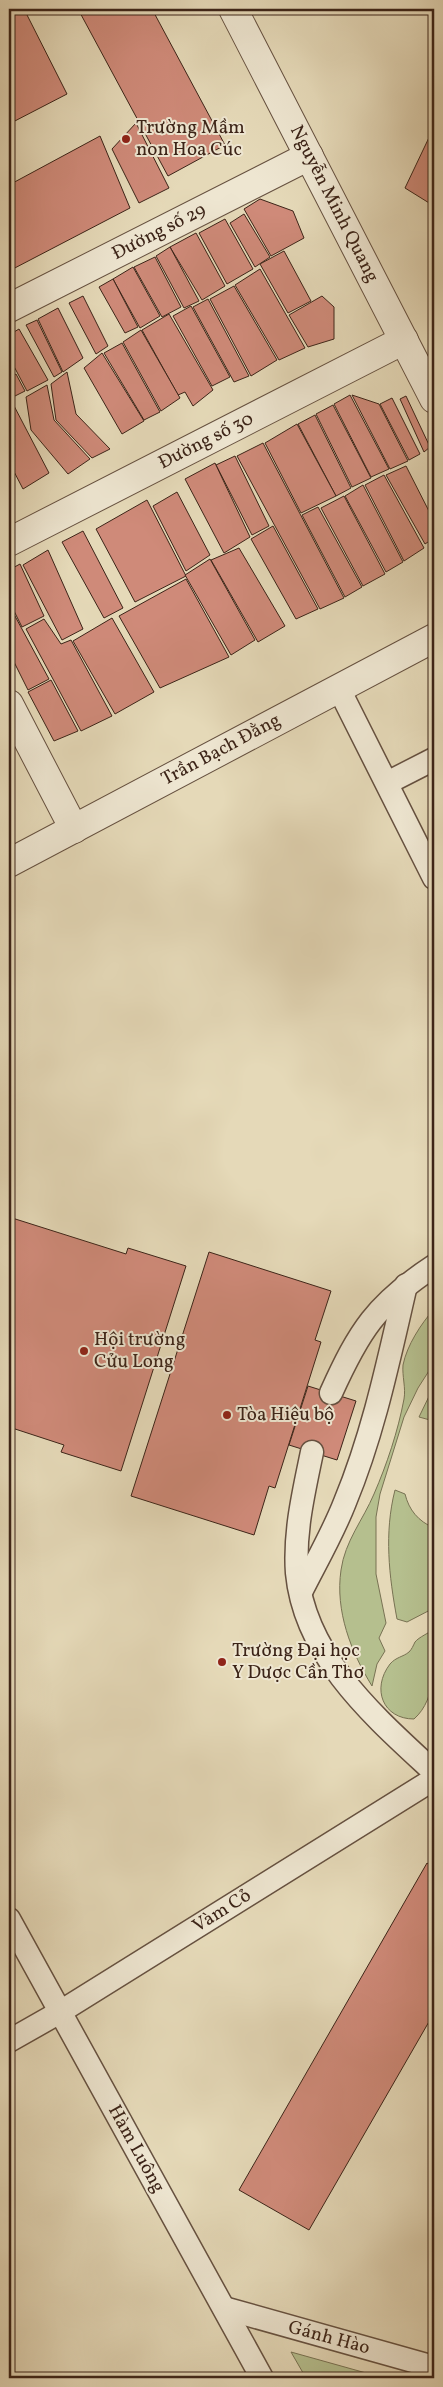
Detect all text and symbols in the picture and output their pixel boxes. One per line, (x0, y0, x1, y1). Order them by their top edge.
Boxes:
place label: Trường Mầm non Hoa Cúc (136, 115, 245, 163)
street label: Nguyễn Minh Quang (283, 121, 385, 287)
marker: Trường Mầm non Hoa Cúc (120, 133, 132, 145)
street label: Đường số 29 (107, 197, 211, 267)
street label: Đường số 30 (154, 406, 258, 476)
street label: Trần Bạch Đằng (157, 708, 285, 792)
place label: Hội trường Cửu Long (94, 1327, 185, 1375)
marker: Hội trường Cửu Long (78, 1345, 90, 1357)
place label: Tòa Hiệu bộ (237, 1402, 334, 1428)
marker: Tòa Hiệu bộ (221, 1409, 233, 1421)
place label: Trường Đại học Y Dược Cần Thơ (232, 1638, 364, 1686)
marker: Trường Đại học Y Dược Cần Thơ (216, 1656, 228, 1668)
street label: Vàm Cỏ (188, 1883, 256, 1939)
street label: Hàm Luông (101, 2100, 171, 2198)
street label: Gánh Hào (285, 2315, 373, 2361)

